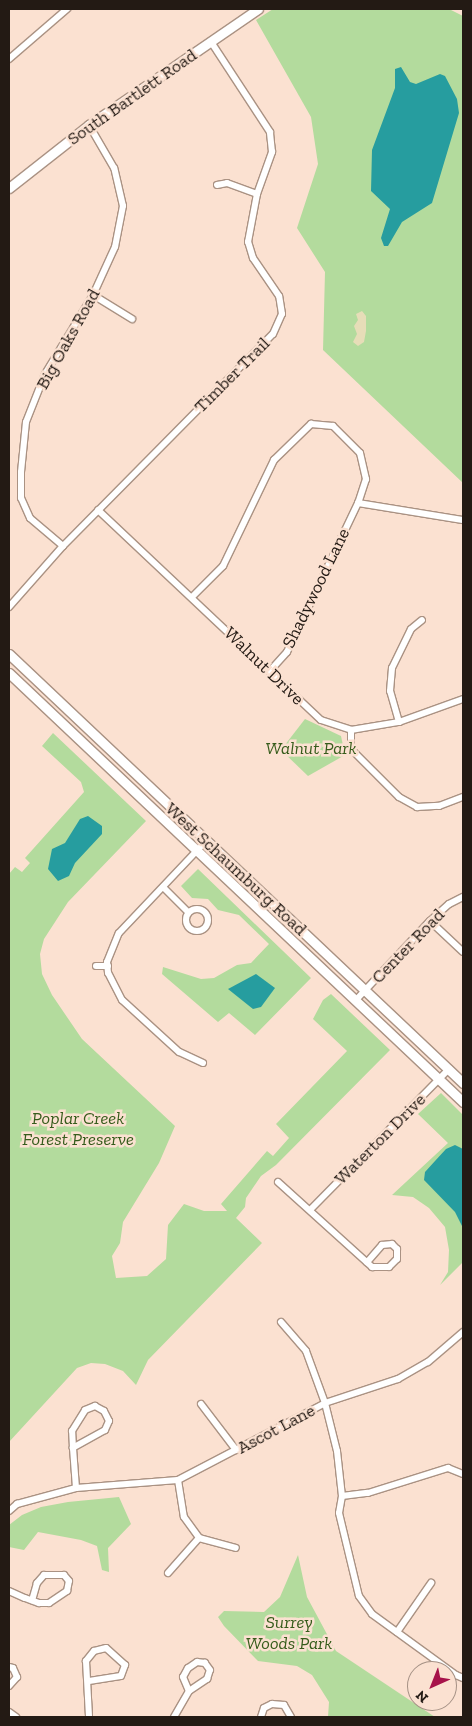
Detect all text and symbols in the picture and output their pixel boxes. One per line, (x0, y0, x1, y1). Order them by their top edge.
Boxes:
street label: South Bartlett Road (63, 44, 201, 150)
street label: Big Oaks Road (31, 285, 105, 393)
street label: Timber Trail (190, 333, 274, 417)
street label: Shadywood Lane (278, 525, 354, 651)
street label: Walnut Drive (219, 622, 309, 710)
park label: Walnut Park (265, 737, 357, 759)
street label: West Schaumburg Road (161, 798, 311, 940)
street label: Center Road (367, 904, 449, 988)
street label: Waterton Drive (330, 1089, 430, 1189)
park label: Poplar Creek Forest Preserve (22, 1108, 134, 1150)
street label: Ascot Lane (233, 1399, 319, 1459)
park label: Surrey Woods Park (246, 1612, 332, 1655)
north arrow (407, 1661, 457, 1711)
text: N (412, 1687, 432, 1706)

